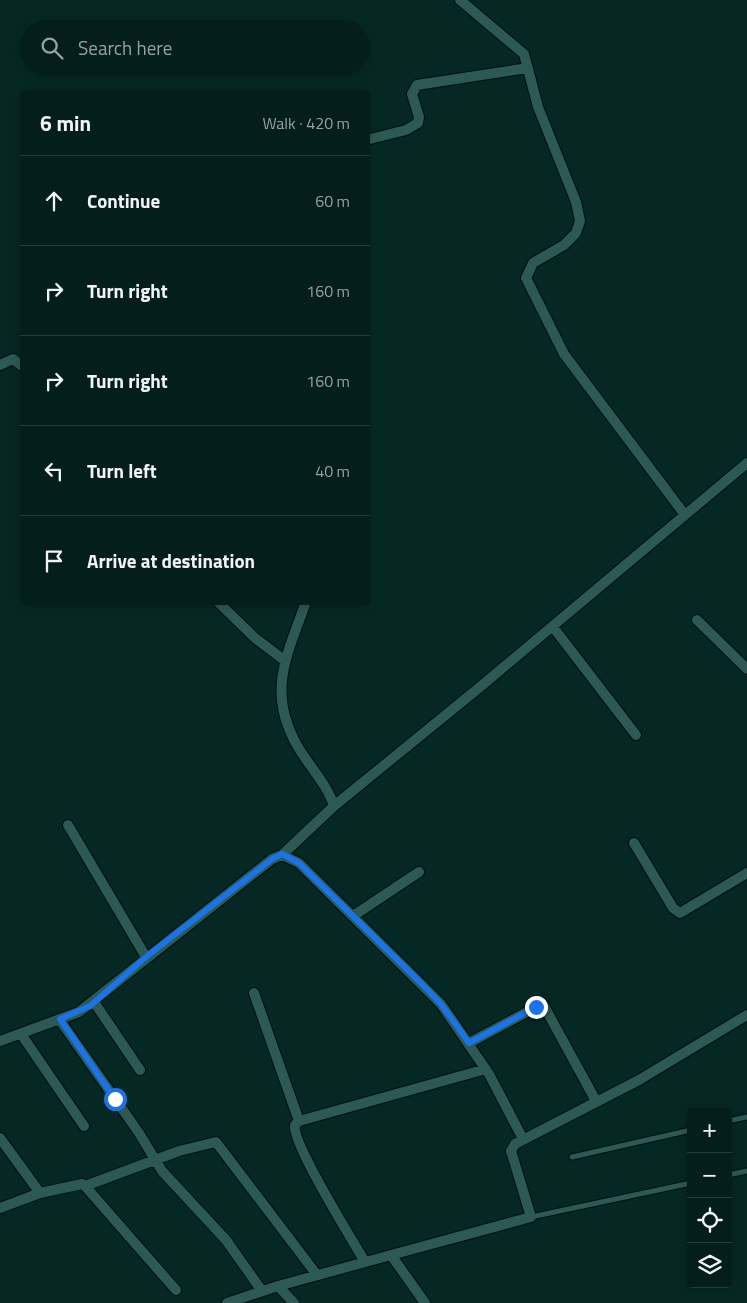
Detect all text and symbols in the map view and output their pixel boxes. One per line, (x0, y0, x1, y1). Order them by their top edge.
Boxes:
search box (20, 20, 370, 75)
text: Search here (78, 33, 172, 62)
icon: search (38, 34, 66, 62)
text: 6 min (40, 107, 91, 139)
text: Walk · 420 m (262, 111, 350, 135)
text: Continue (87, 186, 160, 215)
icon: ahead (40, 187, 68, 215)
text: 60 m (315, 189, 350, 213)
text: Turn right (87, 276, 168, 305)
icon: right (40, 277, 68, 305)
text: 160 m (306, 279, 350, 303)
text: Turn right (87, 366, 168, 395)
icon: right (40, 367, 68, 395)
text: 160 m (306, 369, 350, 393)
text: Turn left (87, 456, 157, 485)
icon: left (40, 457, 68, 485)
text: 40 m (315, 459, 350, 483)
text: Arrive at destination (87, 546, 255, 575)
icon: arrive (40, 547, 68, 575)
route end (525, 996, 548, 1019)
route start (104, 1088, 127, 1111)
map controls (687, 1108, 732, 1288)
button: + (687, 1108, 732, 1153)
button: − (687, 1153, 732, 1198)
button: locate (687, 1198, 732, 1243)
button: layers (687, 1243, 732, 1288)

